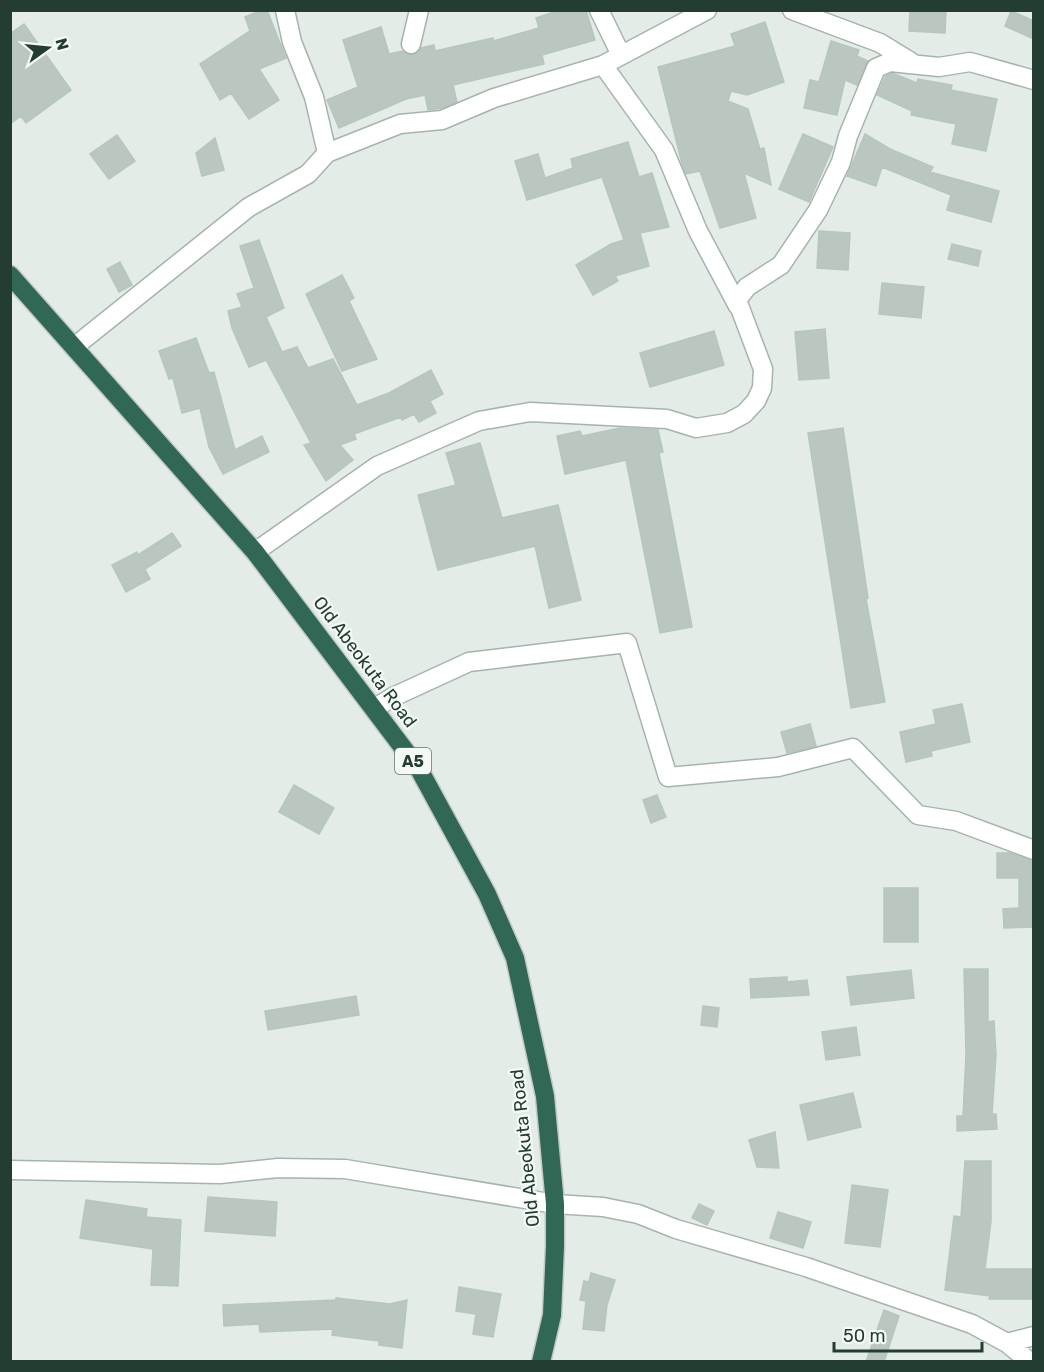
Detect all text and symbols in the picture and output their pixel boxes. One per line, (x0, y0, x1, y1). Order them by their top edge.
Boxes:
north arrow (18, 18, 78, 78)
text: N (51, 36, 73, 52)
street label: Old Abeokuta Road (309, 592, 421, 732)
road number: A5 (395, 748, 431, 774)
street label: Old Abeokuta Road (506, 1068, 544, 1228)
scale bar (834, 1315, 982, 1353)
text: 50 m (843, 1325, 886, 1347)

